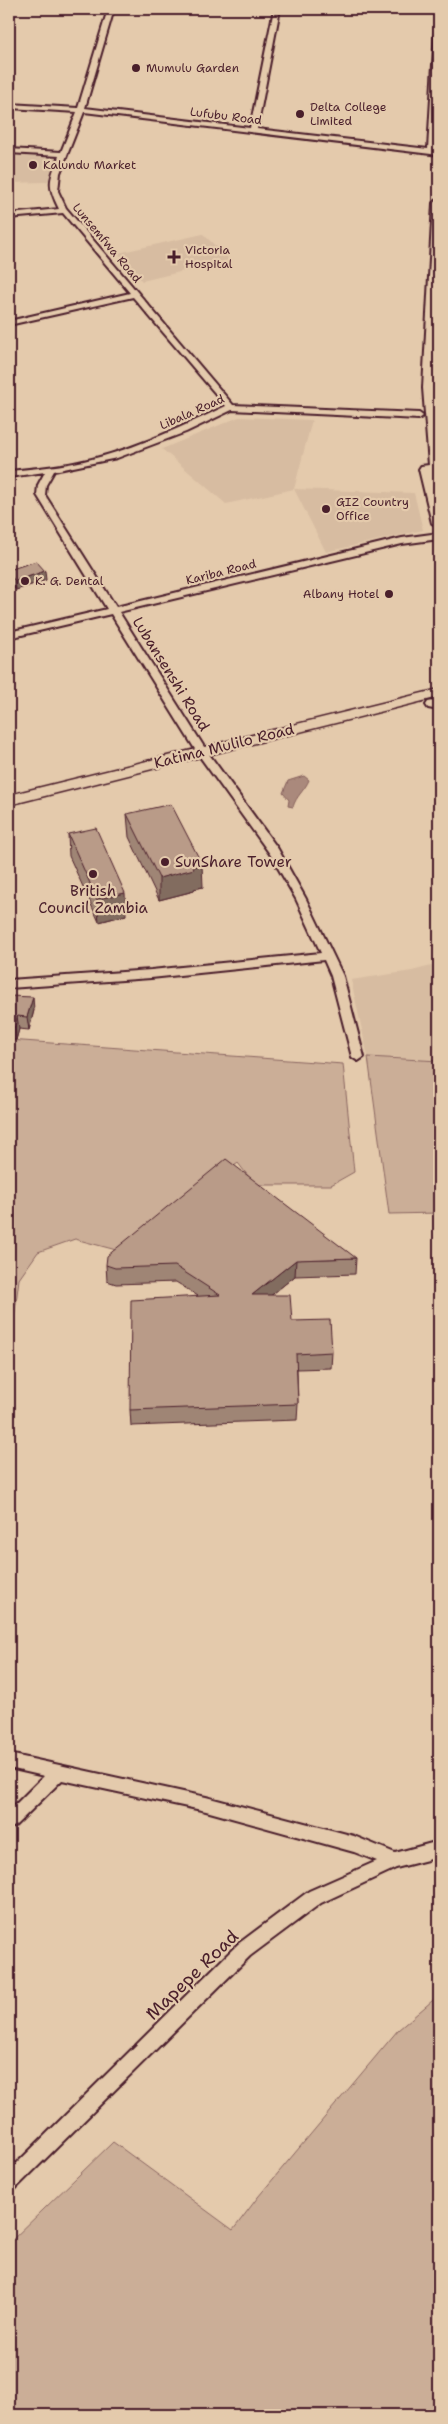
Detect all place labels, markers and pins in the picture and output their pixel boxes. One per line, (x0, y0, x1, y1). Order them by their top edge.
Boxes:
place label: Mumulu Garden (146, 60, 239, 76)
marker: Mumulu Garden (130, 62, 142, 74)
place label: Delta College Limited (310, 99, 387, 129)
marker: Delta College Limited (294, 108, 306, 120)
place label: Kalundu Market (43, 157, 136, 173)
marker: Kalundu Market (27, 159, 39, 171)
place label: Victoria Hospital (185, 242, 233, 272)
marker: Victoria Hospital (167, 250, 181, 264)
place label: GIZ Country Office (336, 494, 409, 524)
marker: GIZ Country Office (320, 503, 332, 515)
place label: K. G. Dental (35, 573, 104, 589)
marker: K. G. Dental (19, 575, 31, 587)
place label: Albany Hotel (303, 586, 379, 602)
marker: Albany Hotel (383, 588, 395, 600)
place label: SunShare Tower (175, 852, 292, 872)
marker: SunShare Tower (159, 856, 171, 868)
marker: British Council Zambia (87, 868, 99, 880)
place label: British Council Zambia (38, 881, 148, 918)

